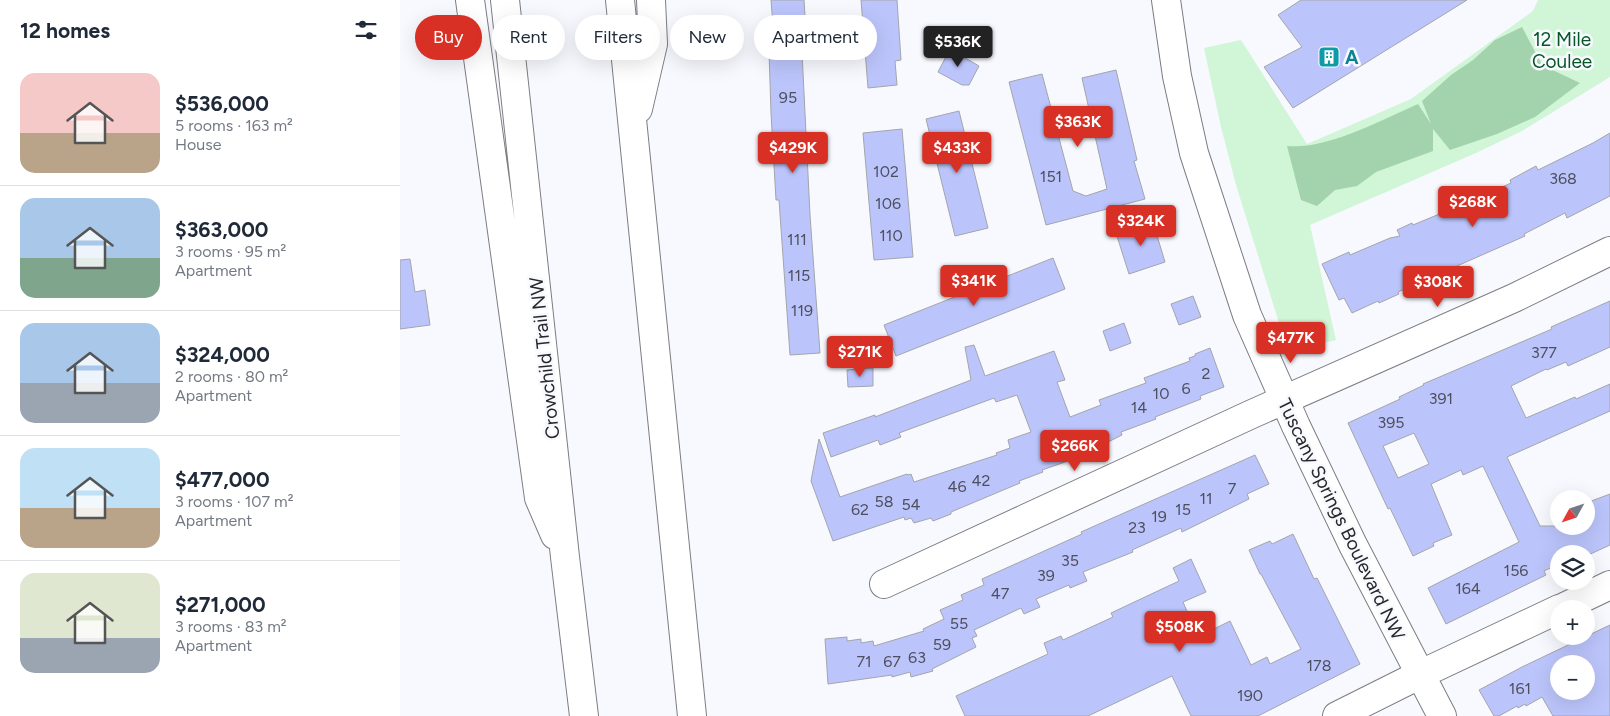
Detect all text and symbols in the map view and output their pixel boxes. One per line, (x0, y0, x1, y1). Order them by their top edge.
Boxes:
chip: Buy (415, 15, 482, 60)
chip: Rent (492, 15, 565, 60)
chip: Filters (575, 15, 660, 60)
chip: New (670, 15, 744, 60)
chip: Apartment (754, 15, 877, 60)
icon: filters (352, 16, 380, 44)
text: 12 homes (20, 18, 110, 43)
pin: $536K (923, 26, 993, 68)
park label: 12 Mile Coulee (1532, 28, 1592, 73)
text: $536K (935, 32, 982, 51)
building icon: A (1317, 45, 1341, 69)
place label: A (1345, 46, 1359, 69)
house number: 95 (779, 88, 797, 107)
text: $536,000 (175, 91, 269, 116)
icon: home (60, 93, 120, 153)
pin: $363K (1043, 106, 1113, 148)
text: $363K (1055, 112, 1101, 131)
text: 5 rooms · 163 m² (175, 116, 293, 135)
pin: $429K (758, 132, 828, 174)
pin: $433K (922, 132, 992, 174)
text: House (175, 135, 221, 154)
text: $429K (769, 138, 817, 157)
text: $433K (933, 138, 981, 157)
house number: 102 (873, 162, 899, 181)
house number: 151 (1040, 167, 1062, 186)
house number: 368 (1549, 169, 1577, 188)
pin: $268K (1438, 186, 1508, 228)
text: $268K (1449, 192, 1497, 211)
house number: 106 (875, 194, 901, 213)
pin: $324K (1106, 204, 1176, 247)
text: $324K (1117, 211, 1165, 230)
text: $363,000 (175, 217, 268, 242)
icon: home (60, 218, 120, 278)
house number: 110 (879, 226, 903, 245)
house number: 111 (787, 230, 807, 249)
text: 3 rooms · 95 m² (175, 242, 286, 261)
text: Apartment (175, 261, 252, 280)
pin: $341K (939, 264, 1009, 307)
house number: 115 (788, 266, 810, 285)
pin: $308K (1403, 266, 1473, 308)
text: $341K (951, 271, 997, 290)
text: $308K (1414, 272, 1462, 291)
street label: Crowchild Trail NW (524, 275, 564, 440)
house number: 119 (791, 301, 813, 320)
pin: $477K (1256, 322, 1326, 364)
text: $477K (1267, 328, 1315, 347)
pin: $271K (825, 336, 895, 378)
text: $324,000 (175, 342, 270, 367)
text: $271K (838, 342, 882, 361)
icon: home (60, 343, 120, 403)
house number: 377 (1531, 343, 1557, 362)
house number: 2 (1202, 364, 1210, 383)
text: 2 rooms · 80 m² (175, 367, 288, 386)
house number: 6 (1181, 379, 1191, 398)
house number: 10 (1153, 384, 1169, 403)
text: Apartment (175, 386, 252, 405)
house number: 391 (1429, 389, 1453, 408)
street label: Tuscany Springs Boulevard NW (1273, 395, 1410, 644)
house number: 14 (1131, 398, 1147, 417)
house number: 395 (1378, 413, 1404, 432)
pin: $266K (1040, 430, 1110, 472)
text: $266K (1051, 436, 1099, 455)
text: $477,000 (175, 467, 270, 492)
icon: home (60, 468, 120, 528)
house number: 42 (972, 471, 990, 490)
house number: 46 (948, 477, 967, 496)
house number: 7 (1228, 479, 1237, 498)
house number: 11 (1199, 489, 1213, 508)
north arrow (1550, 490, 1595, 535)
map controls (1550, 490, 1595, 700)
text: 3 rooms · 107 m² (175, 492, 293, 511)
house number: 58 (874, 492, 894, 511)
house number: 54 (901, 495, 921, 514)
house number: 62 (851, 500, 869, 519)
house number: 15 (1175, 500, 1191, 519)
house number: 19 (1151, 507, 1167, 526)
text: Apartment (175, 511, 252, 530)
house number: 23 (1128, 518, 1146, 537)
button: layers (1550, 545, 1595, 590)
house number: 35 (1061, 551, 1079, 570)
house number: 156 (1504, 561, 1528, 580)
house number: 39 (1037, 566, 1055, 585)
house number: 164 (1455, 579, 1481, 598)
house number: 47 (991, 584, 1010, 603)
text: $271,000 (175, 592, 266, 617)
icon: home (60, 593, 120, 653)
button: + (1550, 600, 1595, 645)
pin: $508K (1145, 610, 1215, 653)
house number: 55 (950, 614, 968, 633)
text: 3 rooms · 83 m² (175, 617, 287, 636)
text: $508K (1156, 617, 1204, 636)
house number: 59 (933, 635, 951, 654)
text: Apartment (175, 636, 252, 655)
house number: 63 (908, 648, 926, 667)
house number: 71 (856, 652, 872, 671)
house number: 67 (883, 652, 901, 671)
button: − (1550, 655, 1595, 700)
house number: 178 (1306, 656, 1332, 675)
house number: 161 (1509, 679, 1531, 698)
house number: 190 (1237, 686, 1263, 705)

